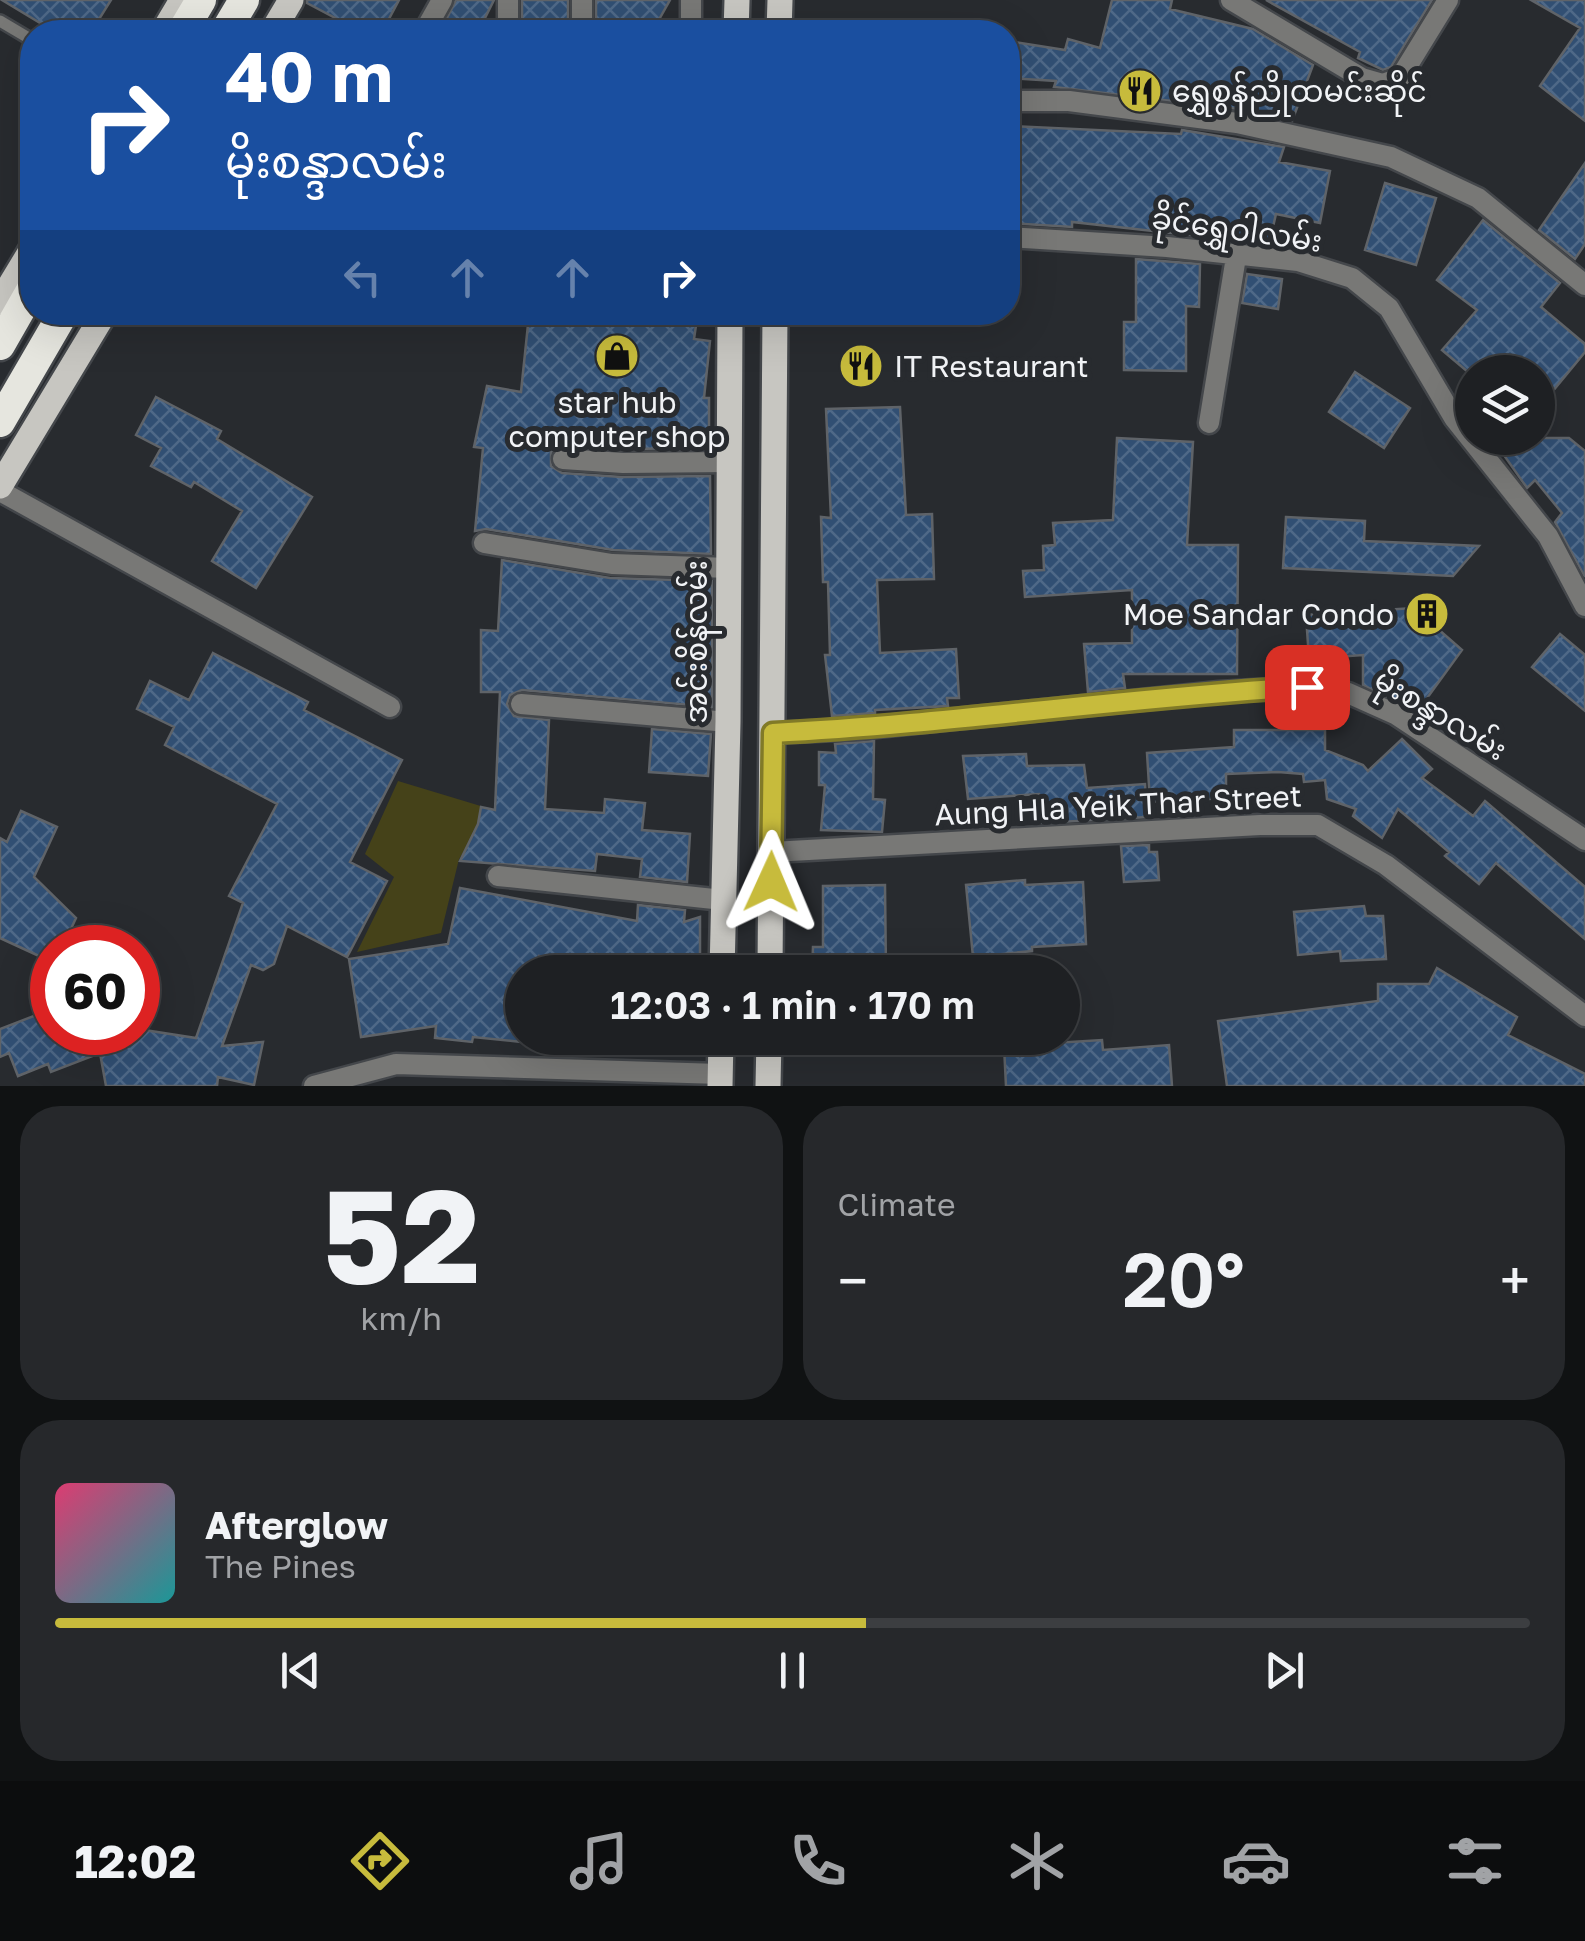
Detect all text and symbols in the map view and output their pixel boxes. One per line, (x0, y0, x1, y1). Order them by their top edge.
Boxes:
text: 40 m (225, 33, 393, 117)
icon: right (60, 60, 190, 190)
restaurant icon: ရွှေစွန်ညိုထမင်းဆိုင် (1117, 68, 1163, 114)
place label: ရွှေစွန်ညိုထမင်းဆိုင် (1172, 70, 1427, 117)
text: မိုးစန္ဒာလမ်း (225, 134, 447, 188)
street label: ခိုင်ရွှေဝါလမ်း (1148, 196, 1325, 267)
icon: left (335, 250, 390, 305)
icon: ahead (440, 250, 495, 305)
icon: ahead (545, 250, 600, 305)
icon: right (650, 250, 705, 305)
shop icon: star hub computer shop (594, 333, 640, 379)
restaurant icon: IT Restaurant (838, 343, 884, 389)
place label: IT Restaurant (894, 348, 1089, 384)
map controls (1455, 355, 1555, 455)
button: layers (1455, 355, 1555, 455)
place label: star hub computer shop (509, 384, 725, 454)
street label: အင်းစိန်လမ်း (675, 560, 722, 724)
building icon: Moe Sandar Condo (1404, 591, 1450, 637)
place label: Moe Sandar Condo (1123, 596, 1394, 632)
pin (1265, 645, 1350, 730)
street label: မိုးစန္ဒာလမ်း (1364, 658, 1515, 775)
icon: arrive (1280, 660, 1335, 715)
street label: Aung Hla Yeik Thar Street (934, 777, 1302, 833)
position arrow (719, 830, 823, 934)
speed limit sign: 60 (30, 925, 160, 1055)
text: 12:03 · 1 min · 170 m (610, 982, 975, 1027)
text: 52 (322, 1156, 481, 1312)
text: Climate (838, 1185, 956, 1223)
text: 20° (1123, 1233, 1245, 1324)
text: − (838, 1247, 868, 1313)
text: + (1500, 1247, 1530, 1313)
text: km/h (361, 1299, 442, 1337)
text: Afterglow (205, 1502, 388, 1547)
text: The Pines (205, 1547, 356, 1585)
icon: previous (273, 1643, 328, 1698)
icon: pause (765, 1643, 820, 1698)
icon: next (1257, 1643, 1312, 1698)
icon: directions (345, 1826, 415, 1896)
icon: music (564, 1826, 634, 1896)
icon: phone (783, 1826, 853, 1896)
icon: climate (1002, 1826, 1072, 1896)
icon: car (1221, 1826, 1291, 1896)
icon: filters (1440, 1826, 1510, 1896)
text: 12:02 (75, 1834, 196, 1888)

